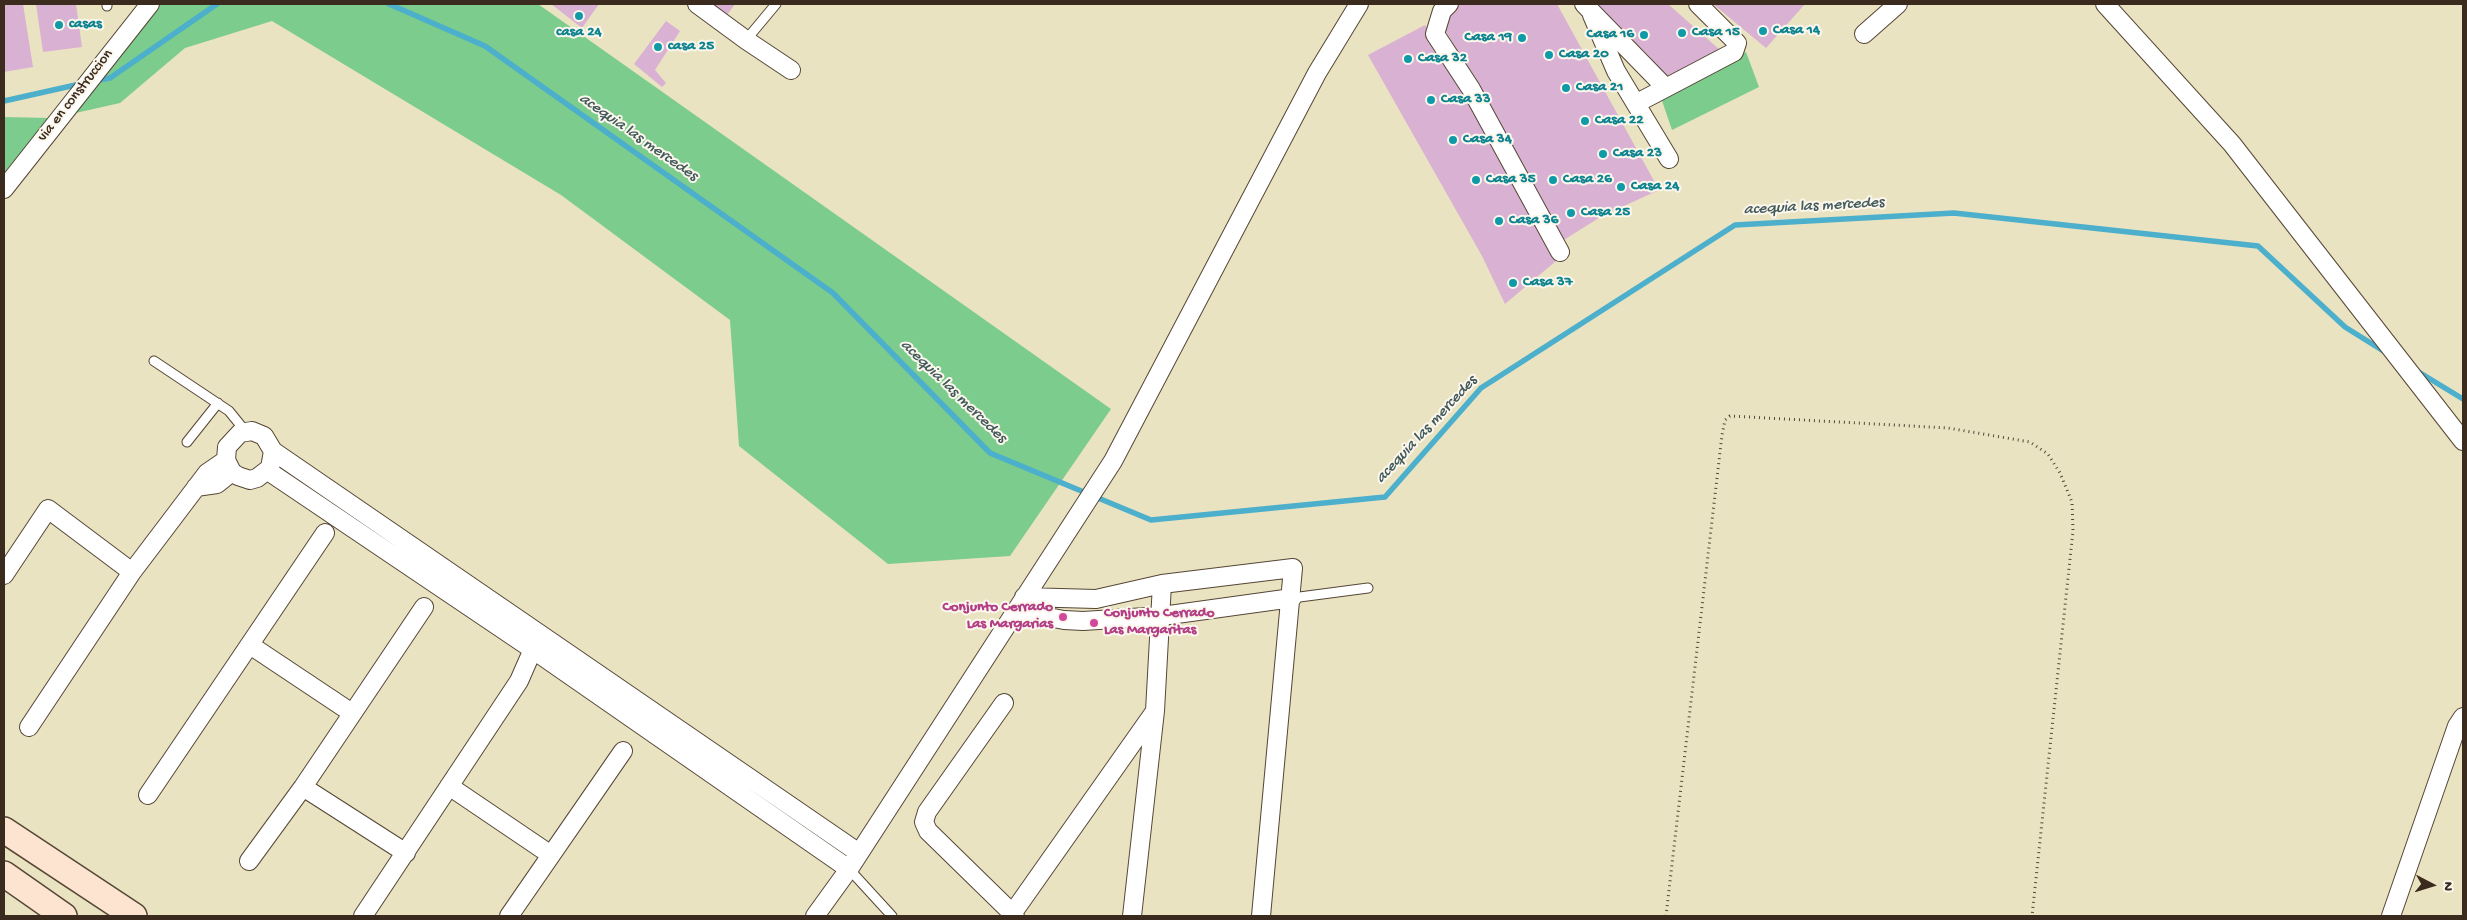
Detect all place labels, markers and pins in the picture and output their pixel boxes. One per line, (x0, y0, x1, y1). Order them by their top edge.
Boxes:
marker: casa 24 (573, 10, 585, 22)
place label: casas (69, 16, 102, 34)
marker: casas (53, 19, 65, 31)
place label: Casa 14 (1773, 22, 1820, 40)
place label: casa 24 (556, 24, 602, 42)
place label: Casa 15 (1692, 24, 1740, 42)
marker: Casa 14 (1757, 25, 1769, 37)
place label: Casa 16 (1586, 26, 1634, 44)
marker: Casa 15 (1676, 27, 1688, 39)
place label: Casa 19 (1465, 29, 1512, 47)
marker: Casa 16 (1638, 29, 1650, 41)
marker: Casa 19 (1516, 32, 1528, 44)
place label: casa 25 (668, 38, 714, 56)
marker: casa 25 (652, 41, 664, 53)
place label: Casa 20 (1559, 46, 1609, 64)
marker: Casa 20 (1543, 49, 1555, 61)
place label: Casa 32 (1418, 50, 1467, 68)
marker: Casa 32 (1402, 53, 1414, 65)
place label: Casa 21 (1576, 79, 1623, 97)
marker: Casa 21 (1560, 82, 1572, 94)
place label: Casa 33 (1441, 91, 1490, 109)
marker: Casa 33 (1425, 94, 1437, 106)
place label: Casa 22 (1595, 112, 1644, 130)
marker: Casa 22 (1579, 115, 1591, 127)
place label: Casa 34 (1463, 131, 1512, 149)
marker: Casa 34 (1447, 134, 1459, 146)
place label: Casa 23 (1613, 145, 1662, 163)
marker: Casa 23 (1597, 148, 1609, 160)
place label: Casa 35 (1486, 171, 1536, 189)
place label: Casa 26 (1563, 171, 1612, 189)
marker: Casa 35 (1470, 174, 1482, 186)
marker: Casa 26 (1547, 174, 1559, 186)
place label: Casa 24 (1631, 178, 1679, 196)
marker: Casa 24 (1615, 181, 1627, 193)
place label: Casa 25 (1581, 204, 1630, 222)
marker: Casa 25 (1565, 207, 1577, 219)
place label: Casa 36 (1509, 212, 1558, 230)
marker: Casa 36 (1493, 215, 1505, 227)
place label: Casa 37 (1523, 274, 1572, 292)
marker: Casa 37 (1507, 277, 1519, 289)
place label: Conjunto Cerrado Las Margarias (943, 599, 1053, 634)
place label: Conjunto Cerrado Las Margaritas (1104, 605, 1214, 640)
marker: Conjunto Cerrado Las Margarias (1057, 611, 1069, 623)
marker: Conjunto Cerrado Las Margaritas (1088, 617, 1100, 629)

